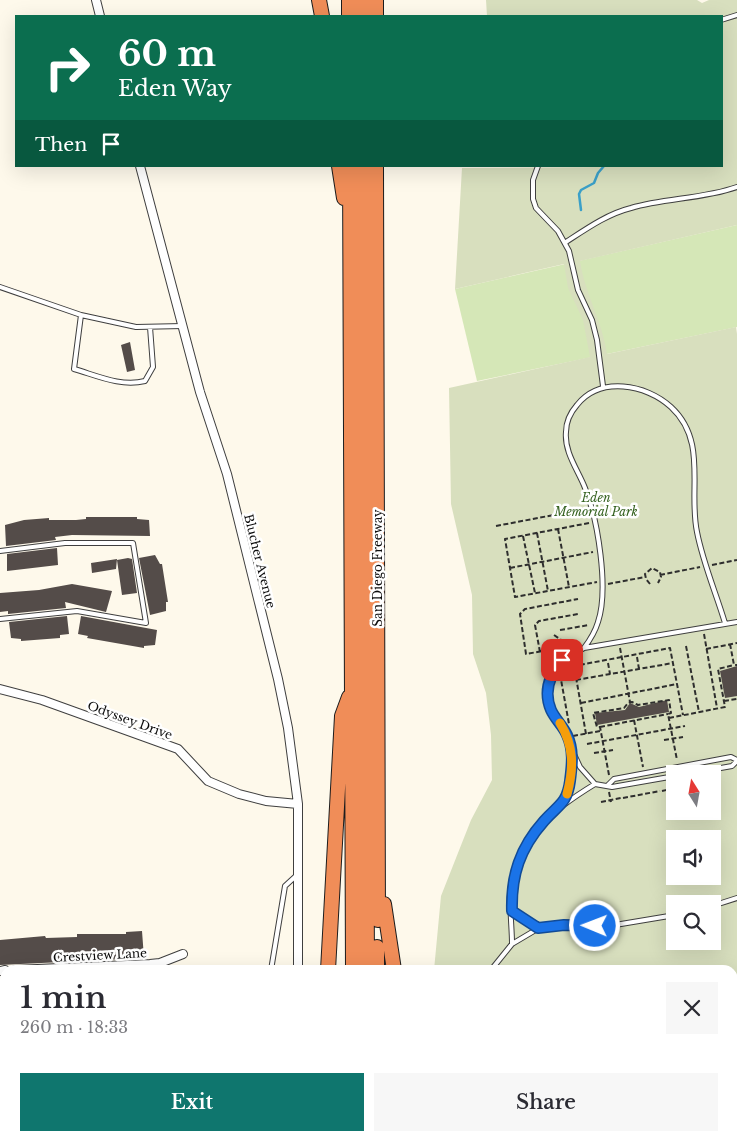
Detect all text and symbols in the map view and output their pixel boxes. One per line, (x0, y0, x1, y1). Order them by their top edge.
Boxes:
text: 60 m (118, 32, 216, 75)
icon: right (35, 35, 100, 100)
text: Eden Way (118, 75, 232, 102)
icon: arrive (97, 130, 125, 158)
text: Then (35, 133, 87, 156)
park label: Eden Memorial Park (553, 490, 638, 519)
street label: San Diego Freeway (370, 509, 385, 627)
street label: Blucher Avenue (241, 512, 279, 610)
pin (541, 639, 583, 681)
icon: arrive (548, 646, 576, 674)
street label: Odyssey Drive (85, 698, 175, 742)
north arrow (666, 765, 721, 820)
map controls (666, 765, 721, 950)
button: sound (666, 830, 721, 885)
button: search (666, 895, 721, 950)
position arrow (568, 899, 620, 951)
street label: Crestview Lane (53, 945, 147, 965)
text: 1 min (20, 979, 106, 1016)
button: close (666, 982, 718, 1034)
text: 260 m · 18:33 (20, 1017, 128, 1037)
button: Exit (20, 1073, 364, 1131)
button: Share (374, 1073, 718, 1131)

